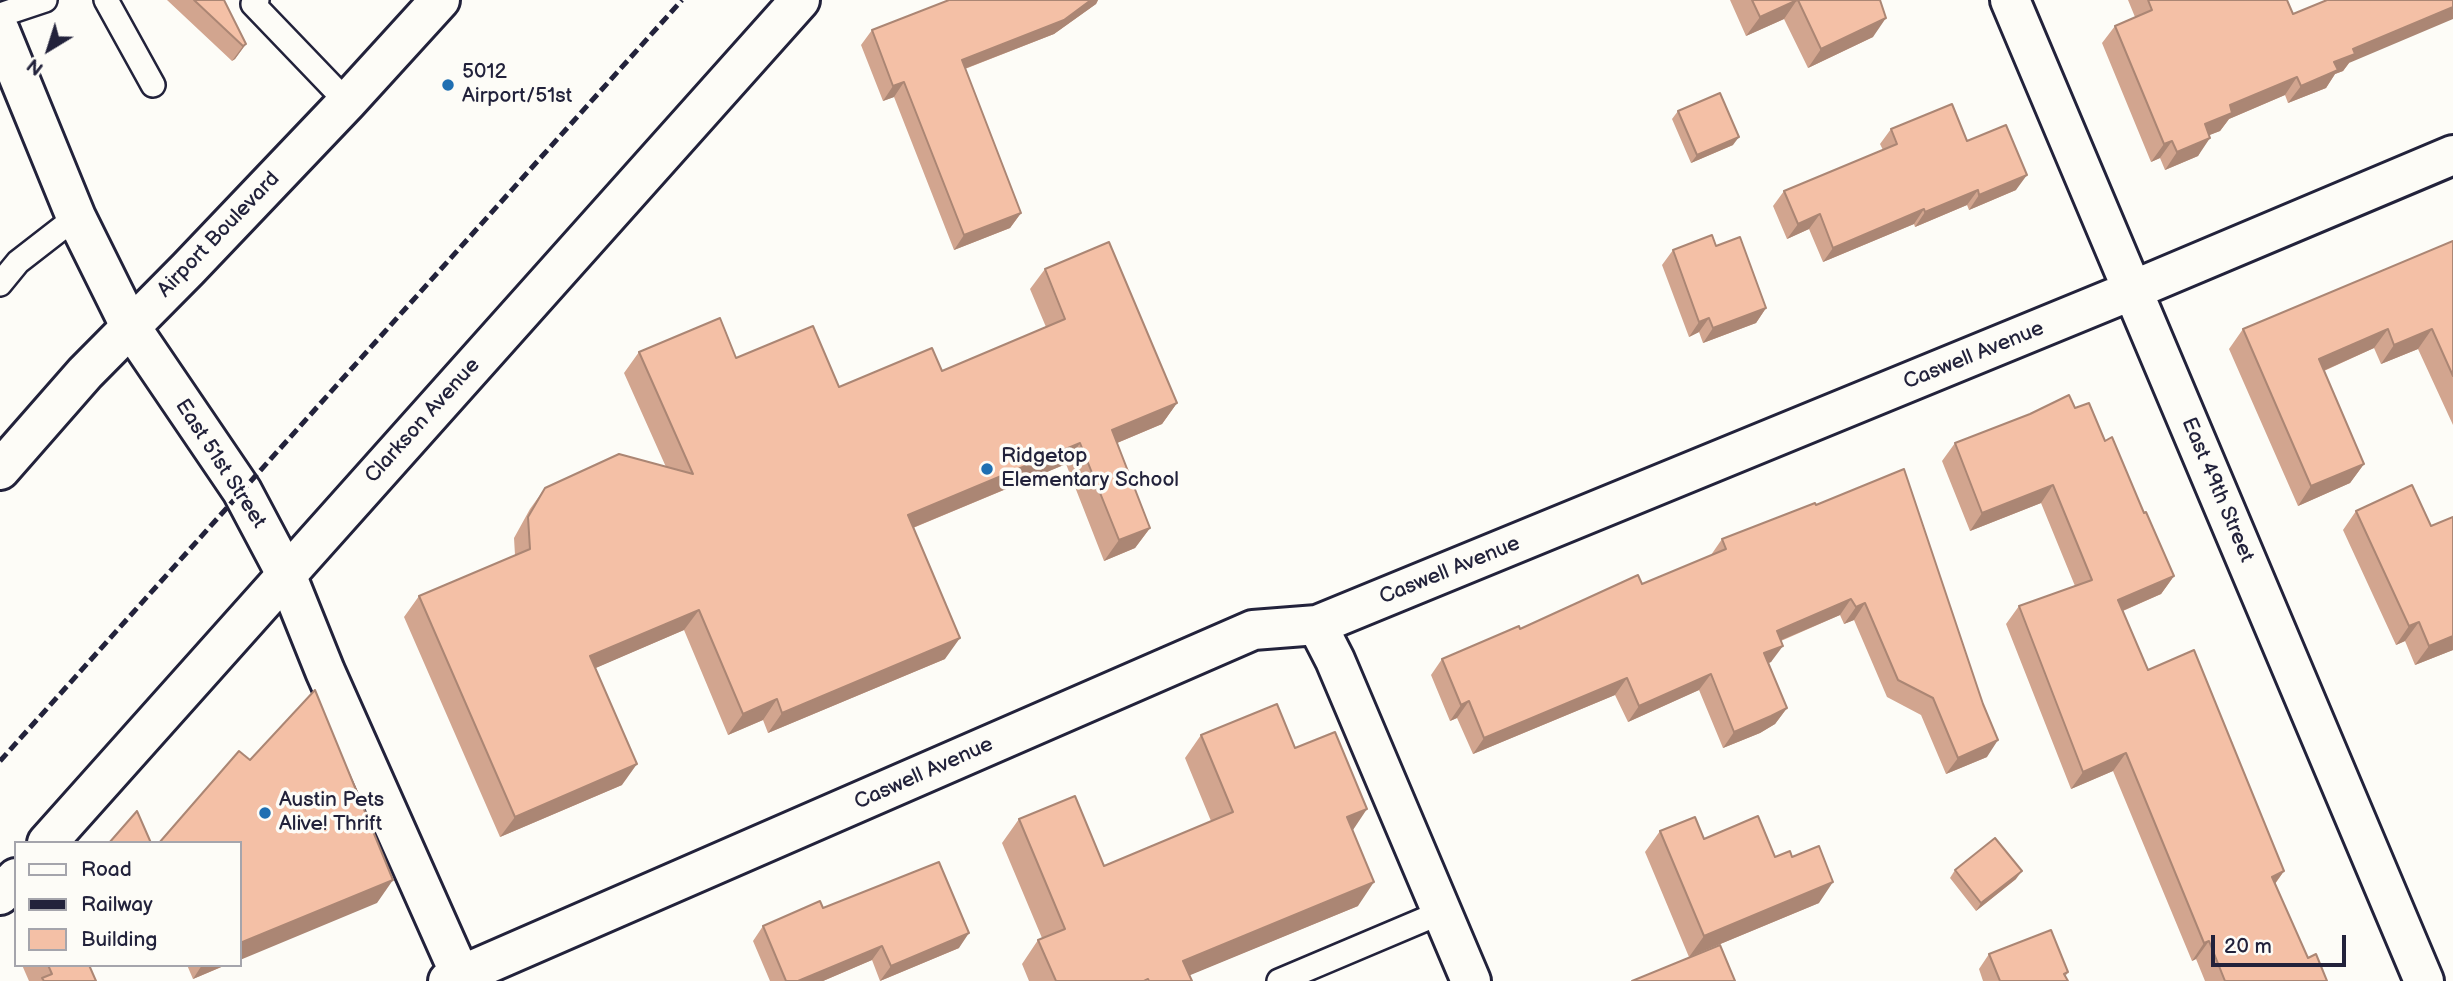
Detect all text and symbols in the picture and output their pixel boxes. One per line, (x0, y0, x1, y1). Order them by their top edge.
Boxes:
north arrow (14, 14, 84, 84)
text: N (23, 52, 48, 79)
place label: 5012 Airport/51st (462, 60, 572, 110)
marker: 5012 Airport/51st (440, 77, 456, 93)
street label: Airport Boulevard (153, 167, 285, 303)
street label: Caswell Avenue (1900, 316, 2048, 396)
street label: Clarkson Avenue (360, 353, 486, 489)
street label: East 51st Street (169, 395, 271, 533)
street label: East 49th Street (2175, 414, 2259, 566)
place label: Ridgetop Elementary School (1001, 444, 1179, 494)
marker: Ridgetop Elementary School (979, 461, 995, 477)
street label: Caswell Avenue (1376, 531, 1524, 611)
street label: Caswell Avenue (851, 732, 997, 816)
place label: Austin Pets Alive! Thrift (279, 788, 384, 838)
marker: Austin Pets Alive! Thrift (257, 805, 273, 821)
legend (14, 841, 242, 967)
text: Road (81, 857, 132, 882)
text: Railway (81, 892, 153, 917)
scale bar (2215, 922, 2350, 966)
text: Building (81, 927, 157, 952)
text: 20 m (2224, 934, 2272, 959)

